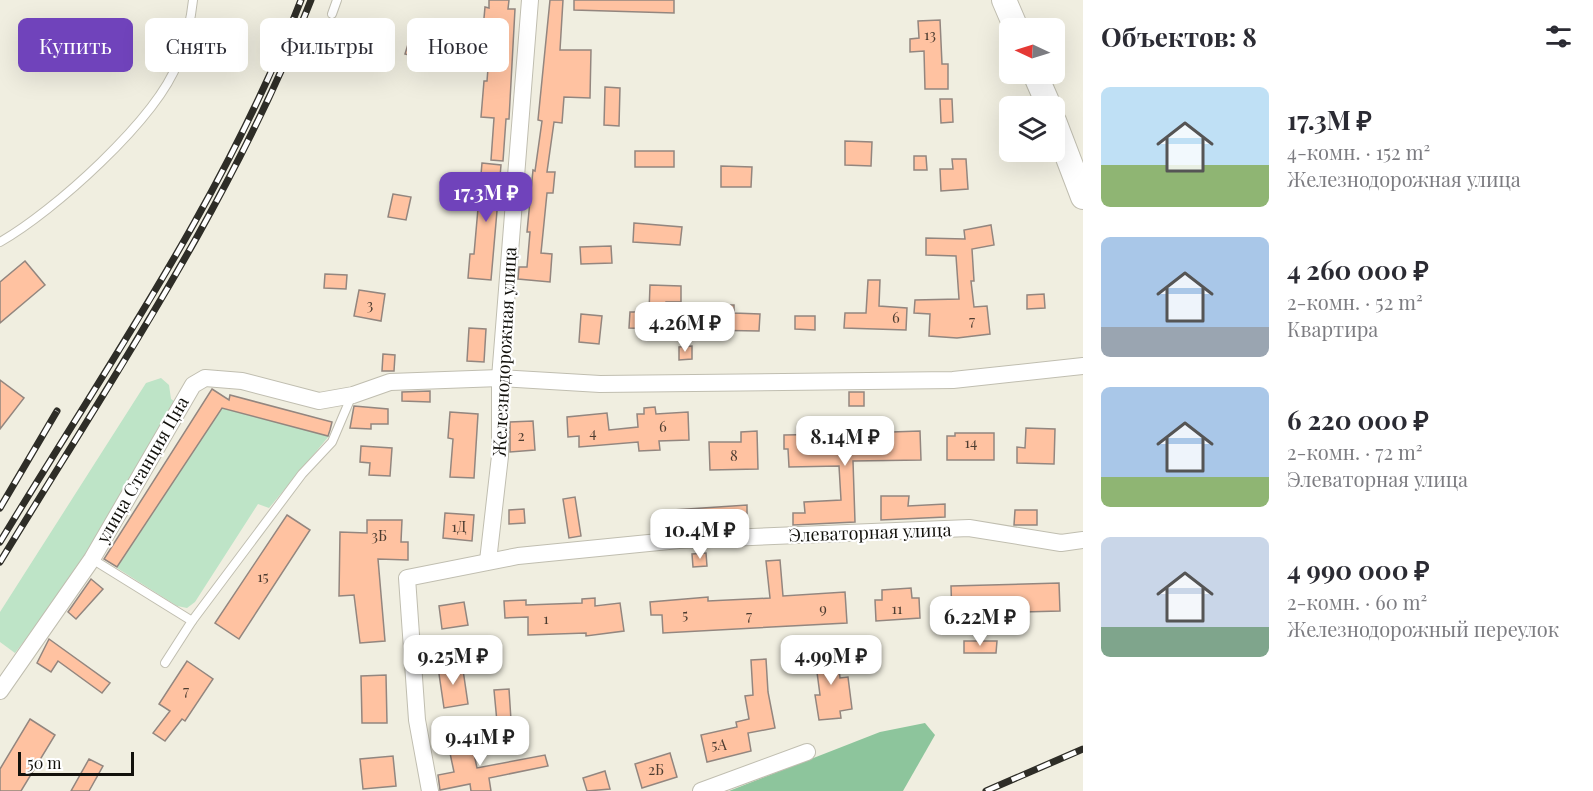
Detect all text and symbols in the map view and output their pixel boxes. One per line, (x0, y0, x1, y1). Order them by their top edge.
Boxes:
chip: Купить (18, 18, 133, 72)
chip: Снять (145, 18, 248, 72)
chip: Фильтры (260, 18, 395, 72)
chip: Новое (407, 18, 509, 72)
north arrow (999, 18, 1065, 84)
map controls (999, 18, 1065, 162)
text: Объектов: 8 (1101, 19, 1257, 54)
icon: filters (1542, 20, 1575, 53)
house number: 13 (924, 24, 936, 44)
button: layers (999, 96, 1065, 162)
text: 17.3M ₽ (1287, 102, 1372, 137)
icon: home (1149, 111, 1221, 183)
text: 4-комн. · 152 m² (1287, 138, 1430, 165)
text: Железнодорожная улица (1287, 165, 1521, 192)
pin: 17.3M ₽ (431, 172, 541, 223)
text: 17.3M ₽ (453, 178, 519, 205)
street label: Железнодорожная улица (487, 246, 521, 458)
text: 4 260 000 ₽ (1287, 252, 1429, 287)
icon: home (1149, 261, 1221, 333)
text: 2-комн. · 52 m² (1287, 288, 1423, 315)
house number: 3 (367, 294, 374, 314)
pin: 4.26M ₽ (630, 302, 740, 353)
house number: 6 (892, 307, 900, 327)
text: 4.26M ₽ (649, 308, 721, 335)
house number: 7 (969, 310, 975, 330)
text: Квартира (1287, 315, 1378, 342)
street label: улица Станция Цна (90, 392, 194, 548)
text: 6 220 000 ₽ (1287, 402, 1429, 437)
icon: home (1149, 411, 1221, 483)
house number: 6 (659, 416, 667, 436)
pin: 8.14M ₽ (790, 416, 900, 467)
house number: 4 (589, 422, 597, 442)
text: 8.14M ₽ (810, 422, 880, 449)
house number: 2 (517, 425, 525, 445)
house number: 14 (965, 432, 977, 452)
text: 2-комн. · 72 m² (1287, 438, 1423, 465)
house number: 8 (730, 445, 738, 465)
text: Элеваторная улица (1287, 465, 1468, 492)
pin: 10.4M ₽ (645, 509, 755, 560)
text: 10.4M ₽ (664, 515, 736, 542)
house number: 1Д (452, 516, 467, 536)
street label: Элеваторная улица (788, 517, 952, 547)
house number: 3Б (371, 525, 387, 545)
text: 4 990 000 ₽ (1287, 552, 1430, 587)
icon: home (1149, 561, 1221, 633)
house number: 15 (257, 566, 269, 586)
text: 2-комн. · 60 m² (1287, 588, 1427, 615)
pin: 6.22M ₽ (925, 596, 1035, 647)
house number: 9 (819, 598, 827, 618)
house number: 11 (891, 598, 903, 618)
text: 6.22M ₽ (944, 602, 1016, 629)
house number: 5 (682, 604, 688, 624)
house number: 7 (746, 605, 752, 625)
house number: 1 (543, 608, 549, 628)
text: Железнодорожный переулок (1287, 615, 1559, 642)
pin: 9.25M ₽ (398, 635, 508, 686)
pin: 4.99M ₽ (776, 635, 886, 686)
text: 9.25M ₽ (418, 641, 488, 668)
text: 4.99M ₽ (795, 641, 867, 668)
house number: 7 (183, 680, 189, 700)
pin: 9.41M ₽ (425, 716, 535, 767)
text: 9.41M ₽ (445, 722, 515, 749)
house number: 5А (711, 734, 727, 754)
scale bar (18, 749, 134, 776)
text: 50 m (27, 752, 61, 773)
house number: 2Б (648, 759, 664, 779)

